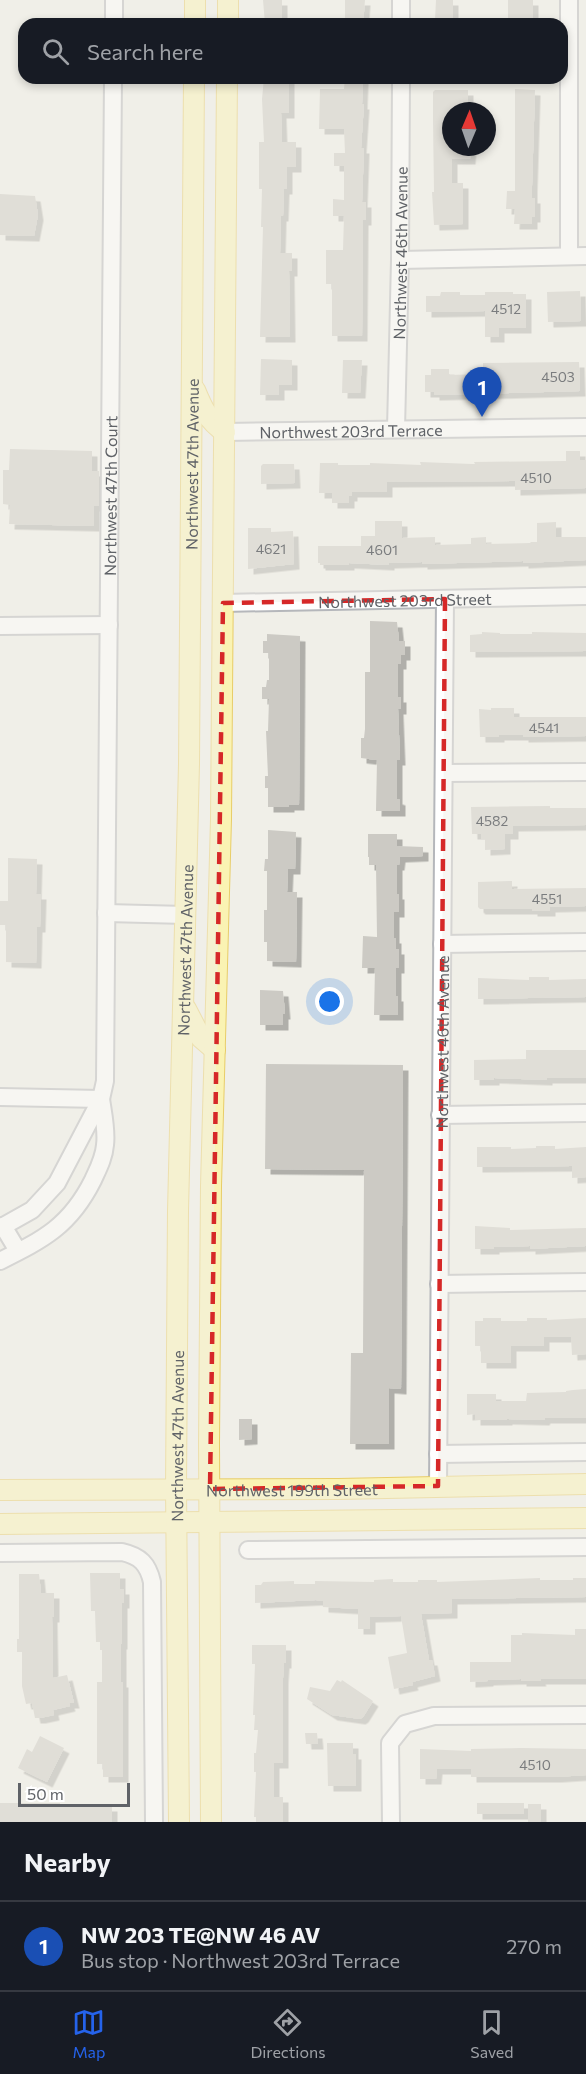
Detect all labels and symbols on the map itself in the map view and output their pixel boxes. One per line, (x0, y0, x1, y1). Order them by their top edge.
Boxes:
north arrow (442, 102, 496, 156)
street label: Northwest 46th Avenue (389, 166, 410, 340)
house number: 4512 (491, 300, 521, 317)
pin: 1 (462, 368, 502, 417)
house number: 4503 (541, 368, 575, 385)
street label: Northwest 47th Avenue (181, 378, 201, 550)
street label: Northwest 47th Court (100, 415, 120, 576)
street label: Northwest 203rd Terrace (259, 419, 443, 441)
house number: 4510 (520, 469, 552, 486)
house number: 4621 (256, 540, 286, 557)
house number: 4601 (366, 541, 398, 558)
street label: Northwest 203rd Street (318, 588, 492, 611)
house number: 4541 (529, 719, 559, 736)
house number: 4582 (476, 812, 509, 829)
street label: Northwest 47th Avenue (173, 864, 196, 1036)
house number: 4551 (532, 890, 562, 907)
street label: Northwest 46th Avenue (431, 955, 452, 1129)
your location (315, 987, 344, 1016)
street label: Northwest 47th Avenue (166, 1350, 186, 1522)
street label: Northwest 199th Street (206, 1479, 379, 1499)
house number: 4510 (519, 1756, 551, 1773)
scale bar (18, 1780, 130, 1808)

